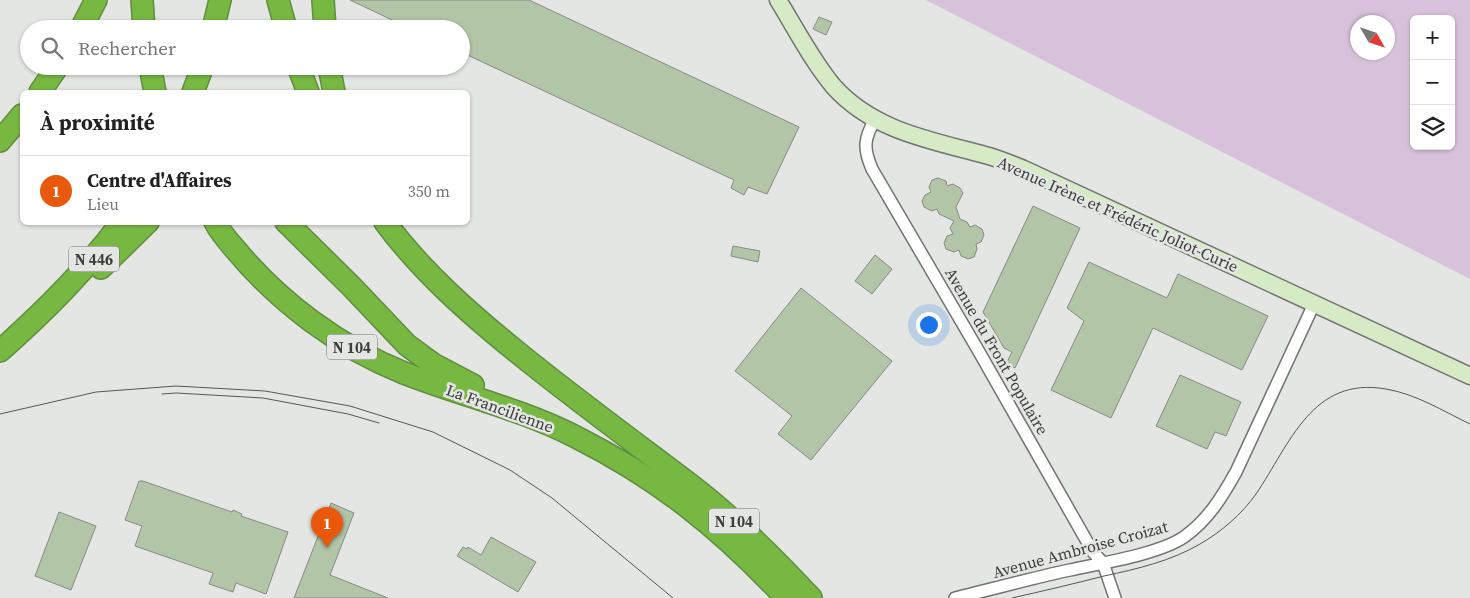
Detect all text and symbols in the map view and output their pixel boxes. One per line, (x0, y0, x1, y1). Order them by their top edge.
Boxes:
north arrow (1350, 15, 1395, 60)
map controls (1410, 15, 1455, 150)
button: + (1410, 15, 1455, 60)
search box (20, 20, 470, 75)
icon: search (38, 34, 66, 62)
text: Rechercher (78, 35, 176, 61)
button: − (1410, 60, 1455, 105)
button: layers (1410, 105, 1455, 150)
text: À proximité (40, 108, 155, 137)
street label: Avenue Irène et Frédéric Joliot-Curie (994, 151, 1242, 277)
text: Centre d'Affaires (87, 167, 232, 193)
text: 1 (52, 180, 60, 202)
text: 350 m (408, 180, 450, 202)
text: Lieu (87, 193, 119, 215)
road number: N 446 (69, 246, 119, 272)
street label: Avenue du Front Populaire (940, 263, 1054, 439)
your location (916, 312, 942, 338)
road number: N 104 (327, 334, 377, 360)
street label: La Francilienne (443, 378, 557, 438)
pin: 1 (311, 507, 343, 548)
road number: N 104 (709, 508, 759, 534)
street label: Avenue Ambroise Croizat (990, 515, 1171, 583)

